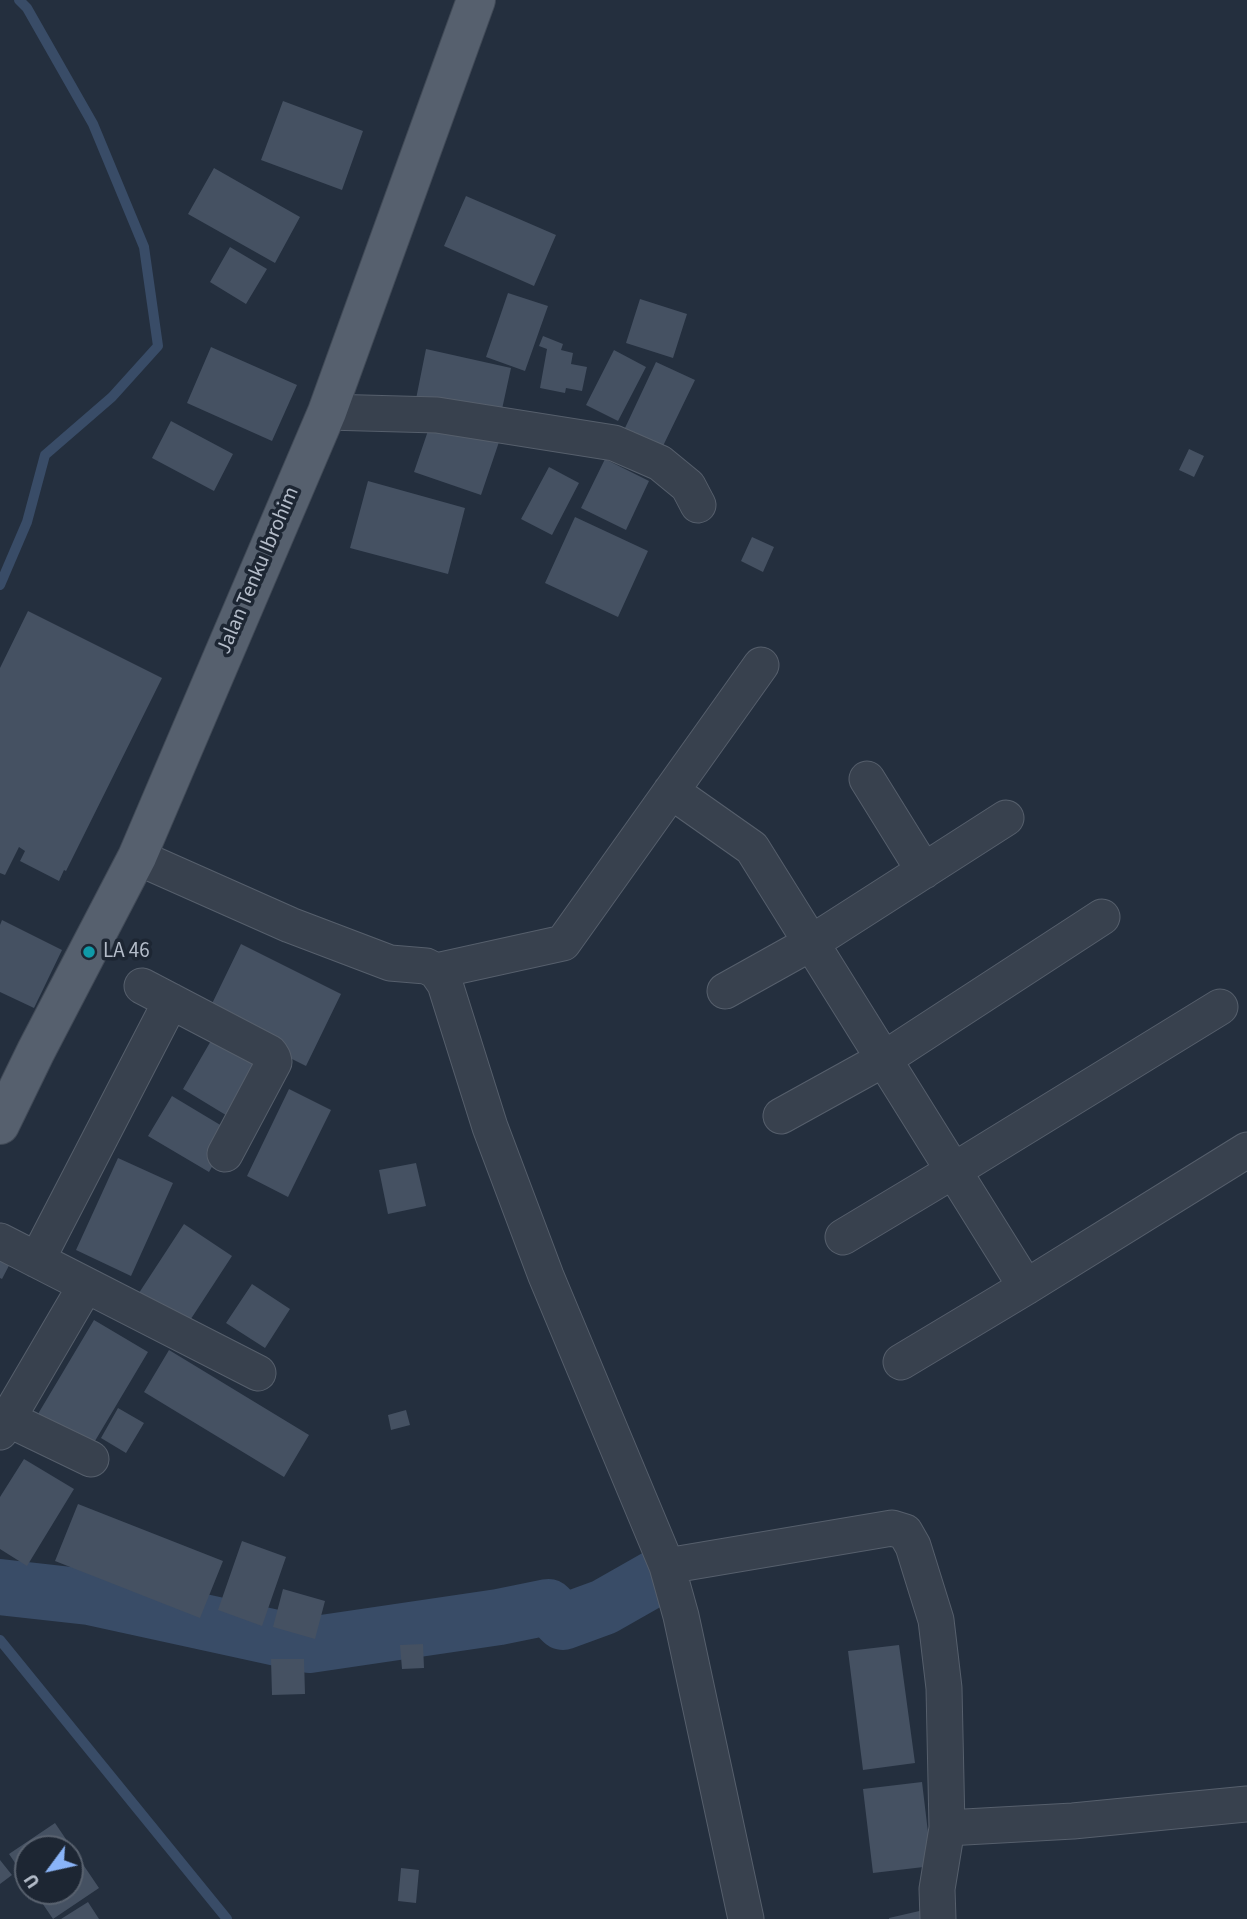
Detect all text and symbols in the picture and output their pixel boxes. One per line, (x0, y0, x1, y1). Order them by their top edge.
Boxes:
street label: Jalan Tenku Ibrohim (212, 484, 306, 658)
place label: LA 46 (103, 939, 150, 965)
marker: LA 46 (81, 944, 97, 960)
north arrow (14, 1835, 84, 1905)
text: U (18, 1868, 47, 1893)

